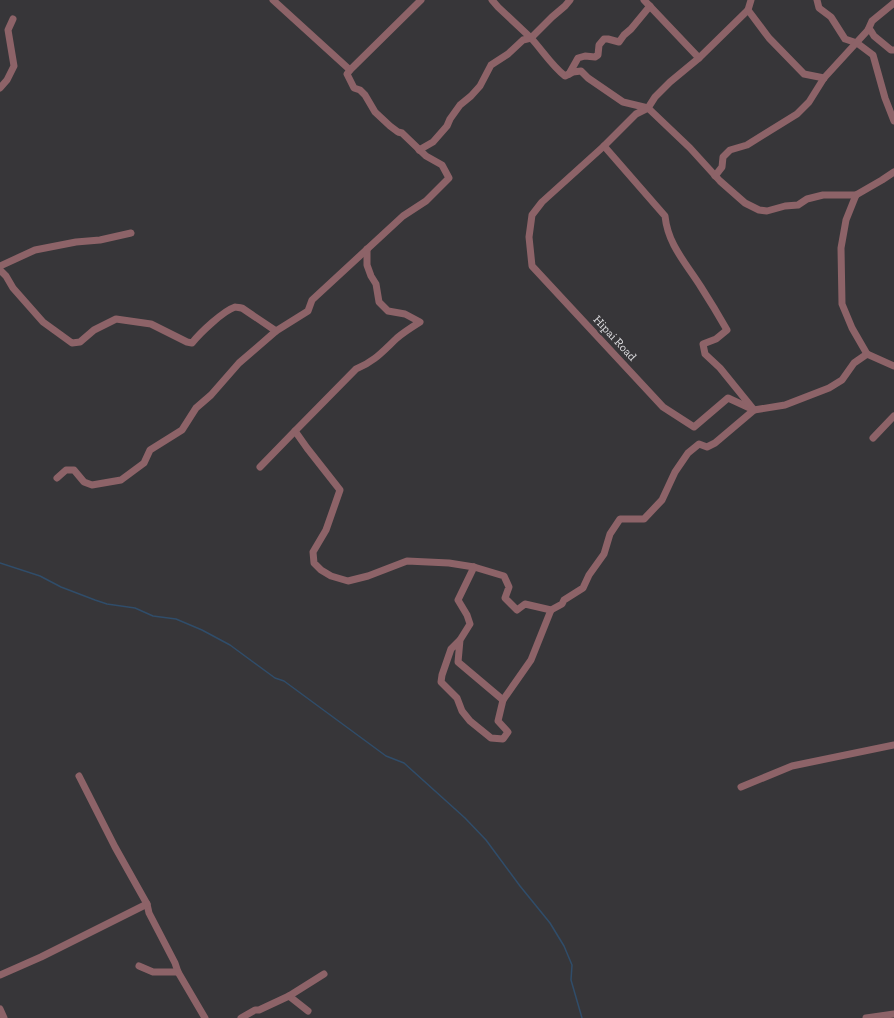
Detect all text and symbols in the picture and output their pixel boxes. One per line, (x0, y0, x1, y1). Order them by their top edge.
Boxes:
street label: Hipai Road (591, 312, 640, 364)

